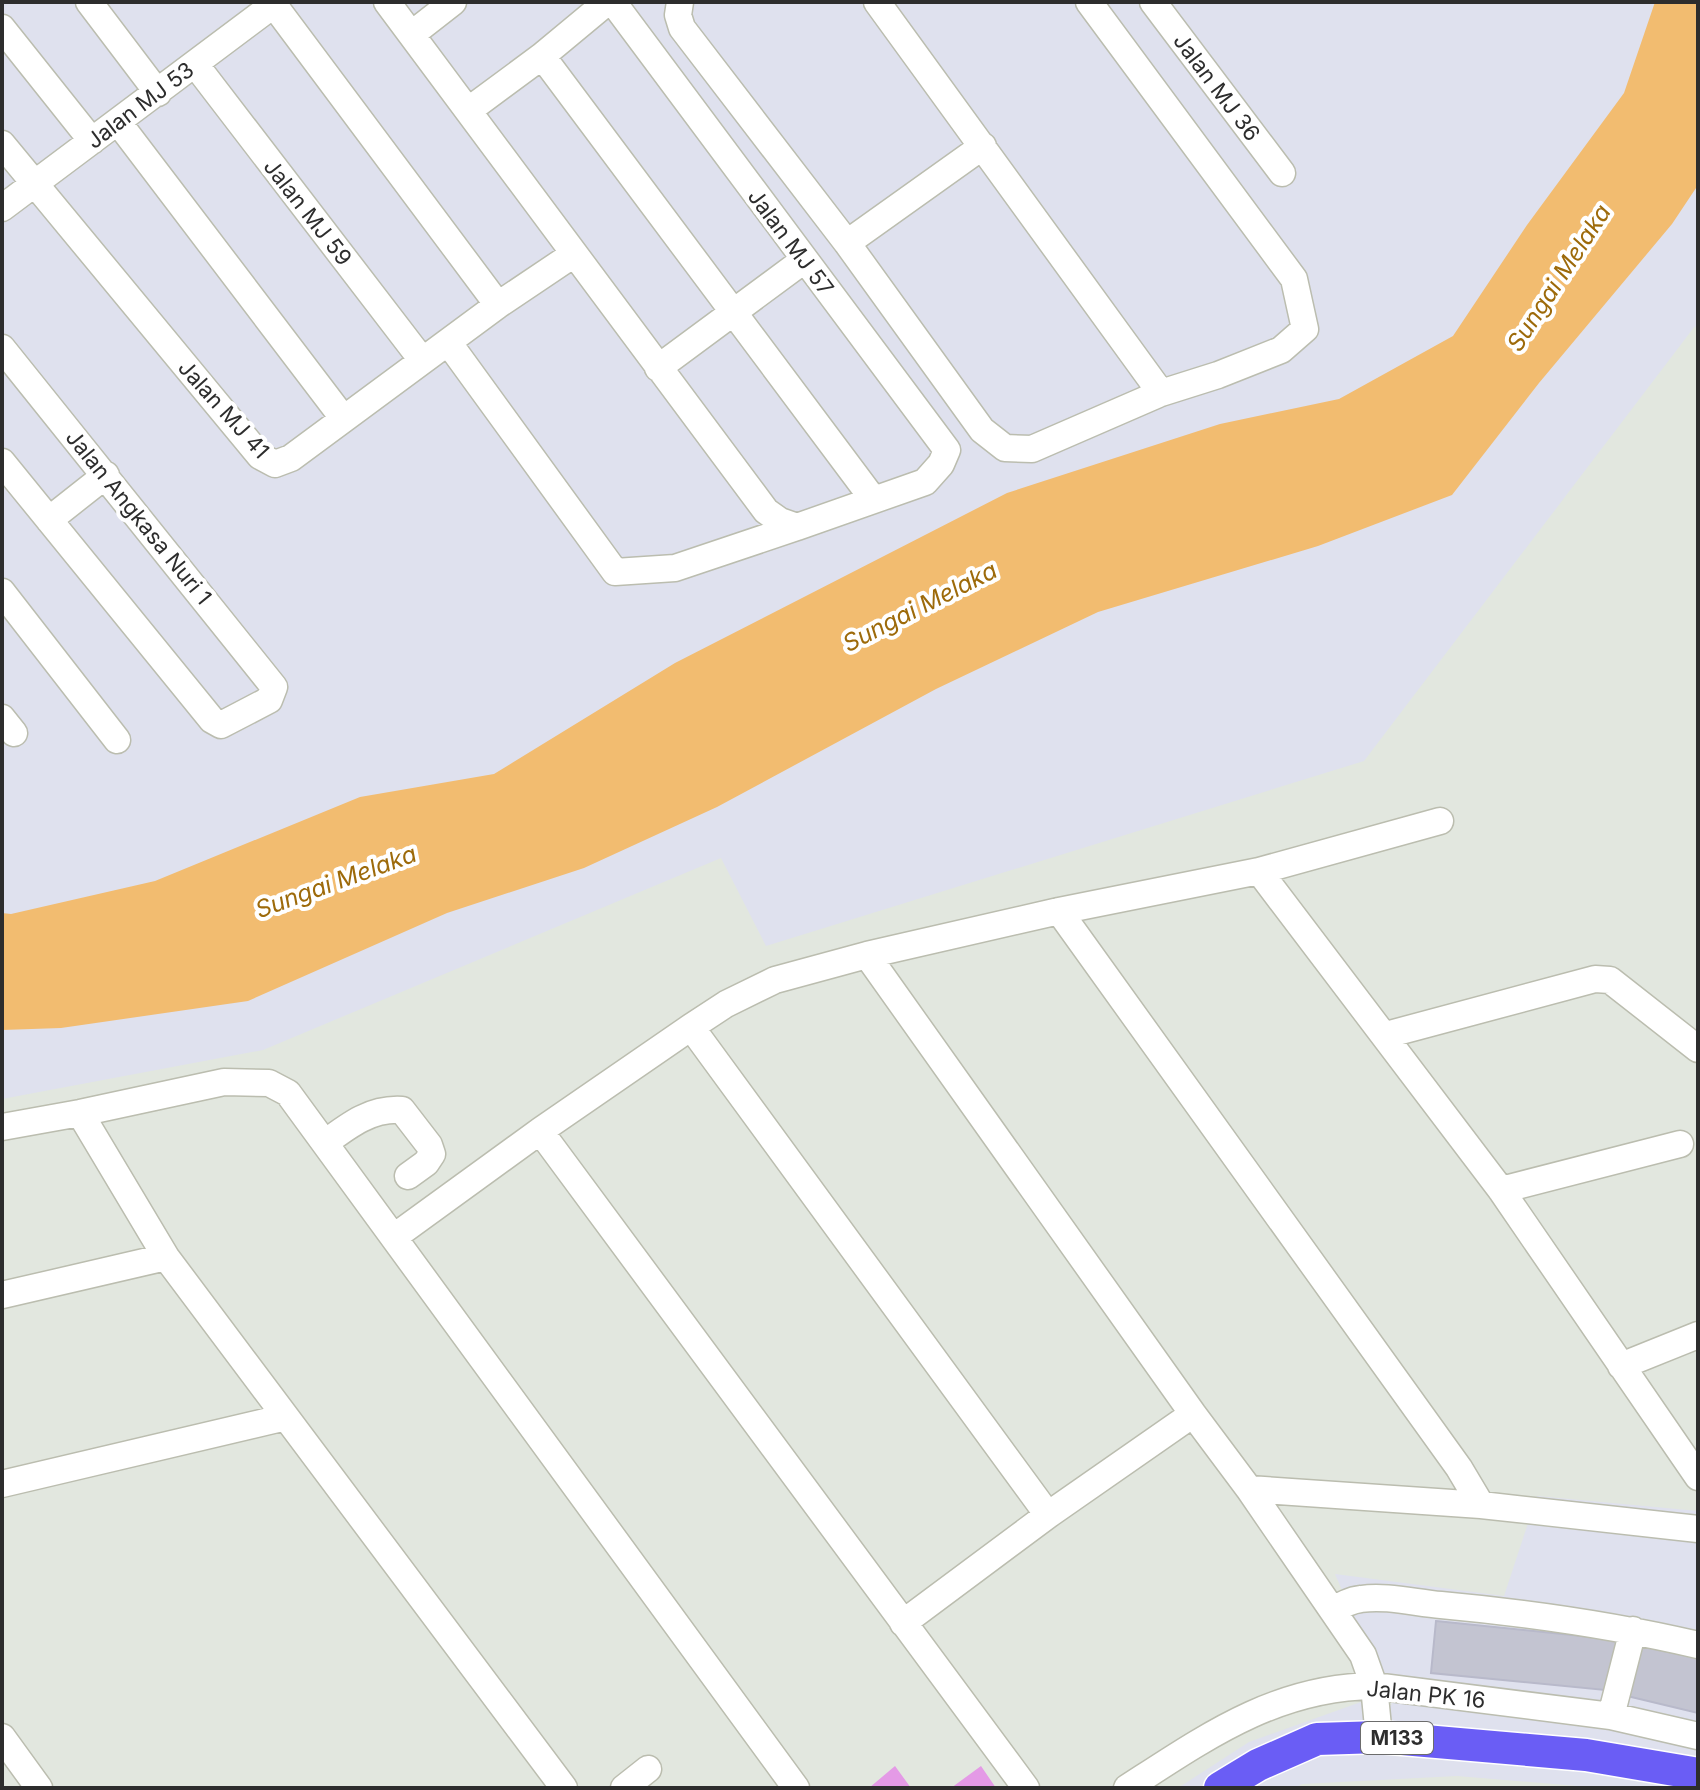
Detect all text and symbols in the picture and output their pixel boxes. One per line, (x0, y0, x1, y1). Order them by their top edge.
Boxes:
street label: Jalan MJ 36 (1168, 28, 1266, 146)
street label: Jalan MJ 53 (81, 56, 199, 154)
street label: Jalan MJ 59 (259, 154, 357, 270)
street label: Jalan MJ 57 (743, 184, 839, 300)
water label: Sungai Melaka (1500, 199, 1617, 357)
street label: Jalan MJ 41 (173, 355, 275, 463)
street label: Jalan Angkasa Nuri 1 (61, 425, 217, 609)
water label: Sungai Melaka (838, 555, 1002, 658)
water label: Sungai Melaka (251, 839, 420, 924)
street label: Jalan PK 16 (1365, 1675, 1487, 1713)
road number: M133 (1361, 1722, 1433, 1754)

